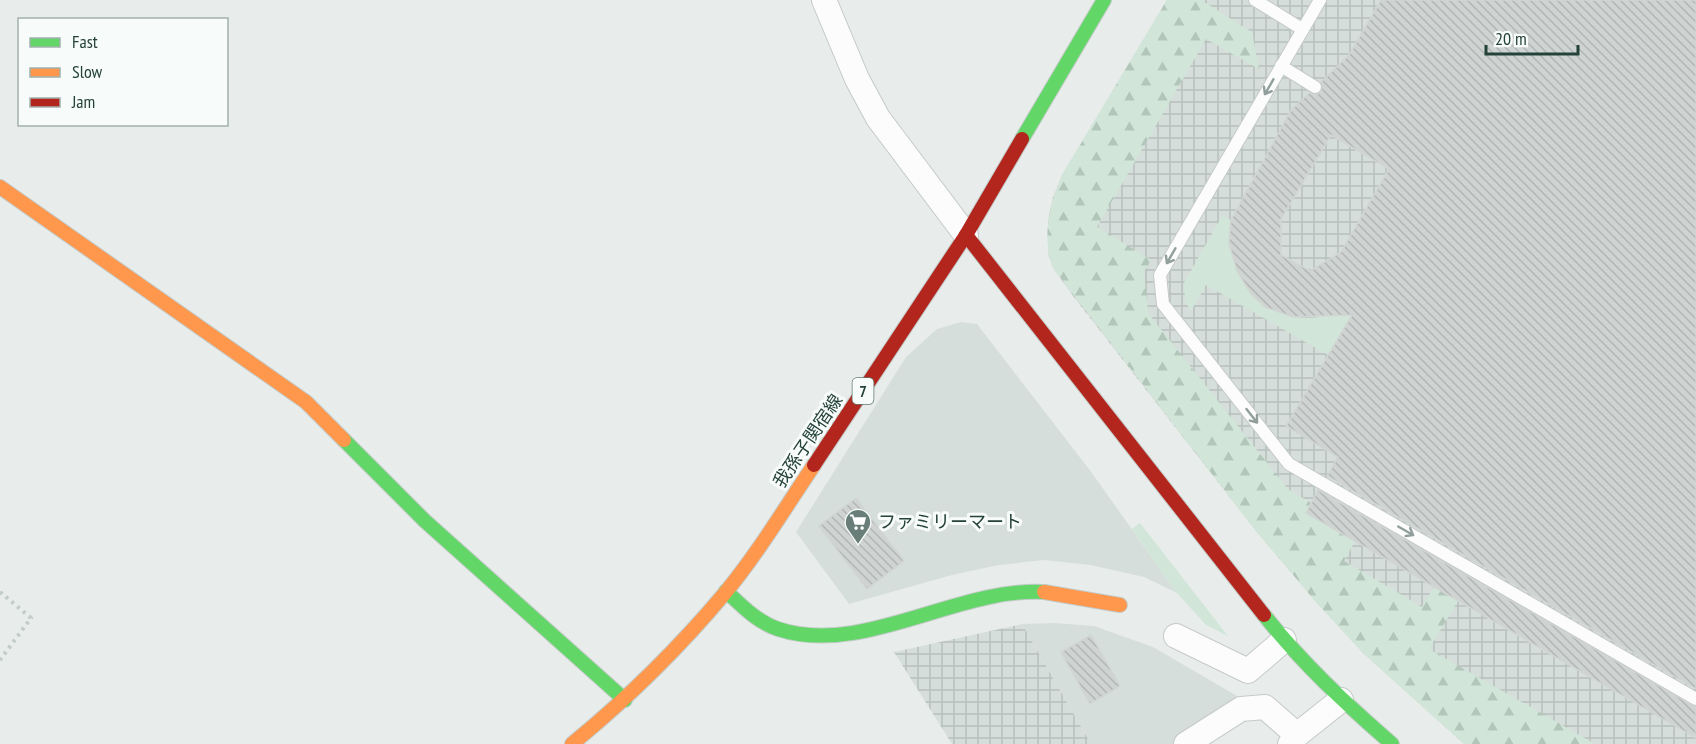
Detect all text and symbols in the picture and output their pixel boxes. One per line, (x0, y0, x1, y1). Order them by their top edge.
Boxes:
legend (18, 18, 228, 126)
scale bar (1486, 18, 1578, 56)
text: 20 m (1495, 27, 1527, 50)
text: Fast (72, 30, 98, 53)
text: Slow (72, 60, 103, 83)
one-way arrow (1263, 78, 1275, 95)
text: Jam (71, 90, 95, 113)
one-way arrow (1165, 247, 1177, 264)
road number: 7 (852, 378, 874, 404)
street label: 我孫子関宿線 (768, 390, 847, 492)
one-way arrow (1245, 408, 1258, 424)
supermarket icon: ファミリーマート (843, 507, 873, 545)
place label: ファミリーマート (878, 510, 1022, 533)
one-way arrow (1397, 525, 1414, 537)

